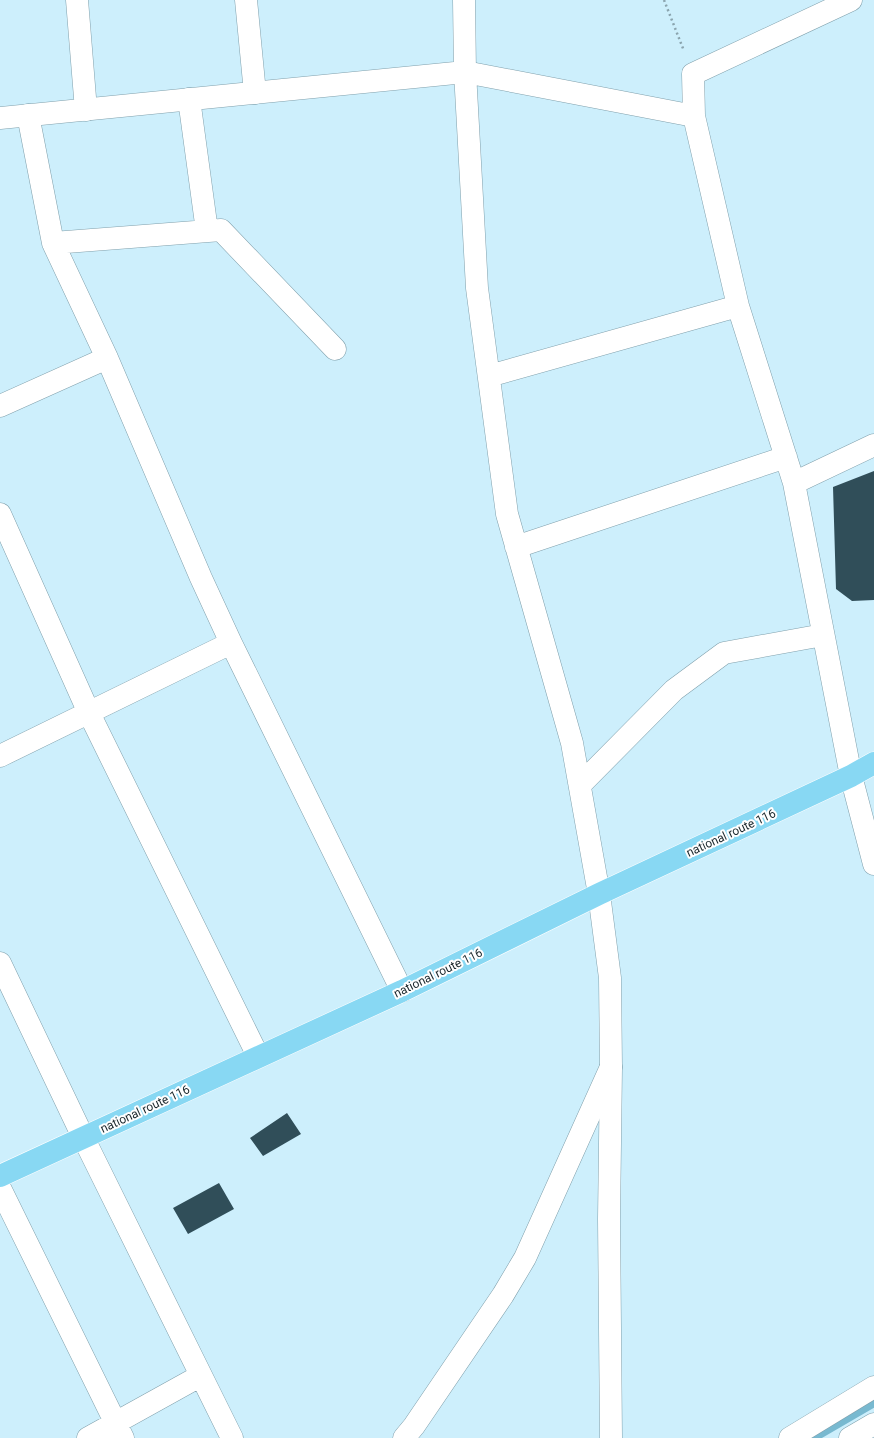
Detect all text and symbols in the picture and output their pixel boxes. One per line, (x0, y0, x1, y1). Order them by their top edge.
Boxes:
street label: national route 116 (684, 806, 778, 860)
street label: national route 116 (391, 945, 485, 1001)
street label: national route 116 (98, 1082, 192, 1136)

